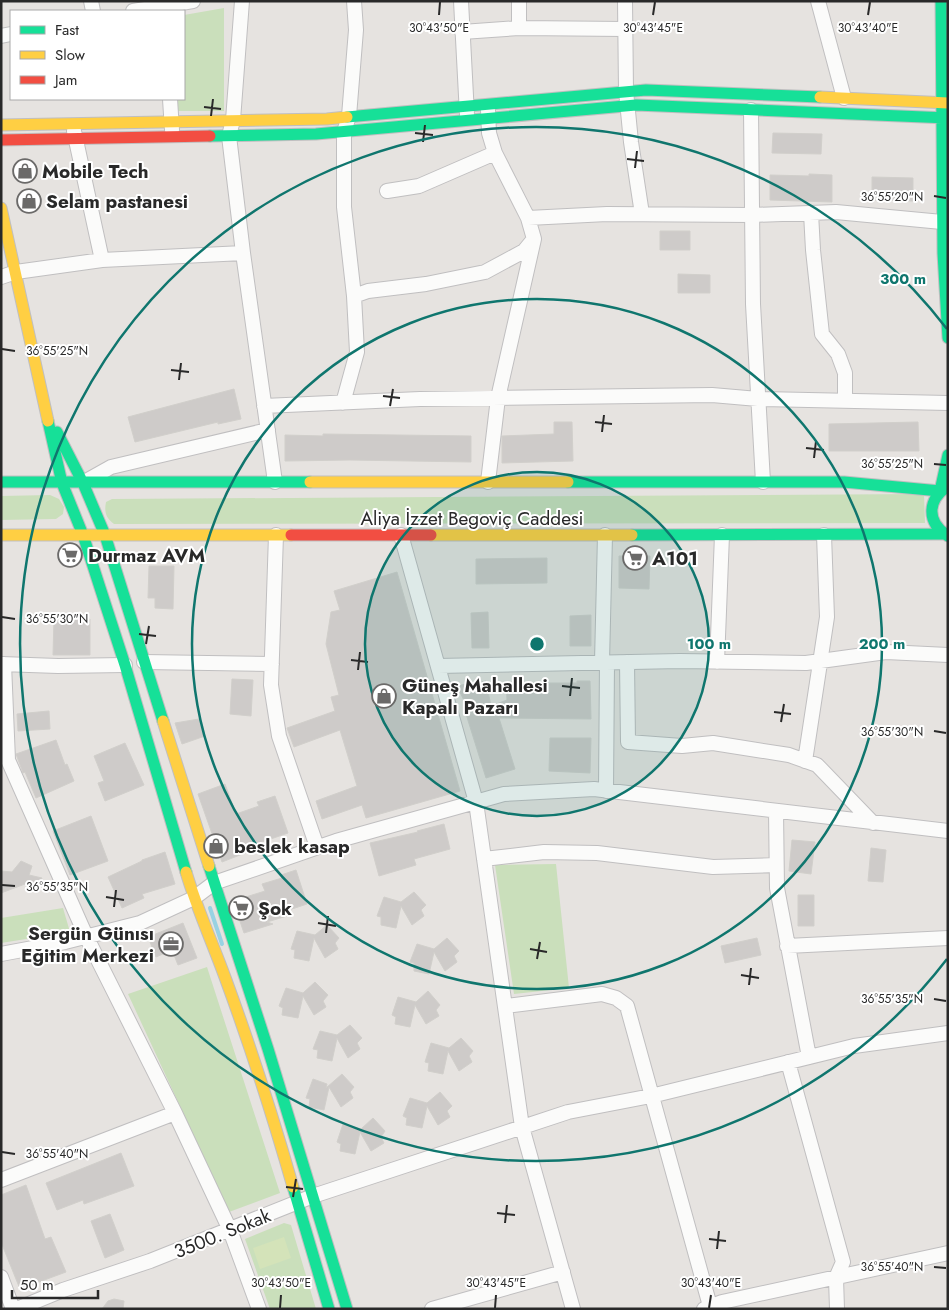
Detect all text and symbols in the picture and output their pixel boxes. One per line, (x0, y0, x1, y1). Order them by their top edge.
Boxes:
legend (10, 10, 185, 100)
text: Fast (55, 19, 79, 41)
text: 30°43'50"E (409, 19, 469, 37)
text: 30°43'45"E (623, 19, 683, 37)
text: 30°43'40"E (838, 19, 898, 37)
text: Slow (55, 44, 86, 66)
text: Jam (53, 69, 78, 91)
shop icon: Mobile Tech (12, 158, 38, 184)
place label: Mobile Tech (42, 158, 149, 185)
shop icon: Selam pastanesi (16, 188, 42, 214)
place label: Selam pastanesi (46, 188, 188, 215)
text: 36°55'20"N (861, 188, 923, 206)
text: 300 m (880, 268, 926, 290)
text: 36°55'25"N (26, 342, 88, 360)
text: 36°55'25"N (861, 455, 923, 473)
street label: Aliya İzzet Begoviç Caddesi (360, 505, 584, 532)
supermarket icon: Durmaz AVM (57, 542, 83, 568)
place label: Durmaz AVM (88, 542, 205, 569)
supermarket icon: A101 (622, 545, 648, 571)
place label: A101 (651, 545, 698, 572)
text: 36°55'30"N (26, 610, 88, 628)
text: 100 m (687, 633, 731, 655)
text: 200 m (859, 633, 905, 655)
centre of rings (528, 635, 546, 653)
place label: Güneş Mahallesi Kapalı Pazarı (402, 672, 548, 721)
shop icon: Güneş Mahallesi Kapalı Pazarı (371, 683, 397, 709)
text: 36°55'30"N (861, 723, 923, 741)
shop icon: beslek kasap (203, 833, 229, 859)
place label: beslek kasap (234, 833, 350, 860)
text: 36°55'35"N (26, 878, 88, 896)
supermarket icon: Şok (228, 895, 254, 921)
place label: Şok (258, 895, 292, 922)
place label: Sergün Günısı Eğitim Merkezi (21, 920, 154, 969)
office icon: Sergün Günısı Eğitim Merkezi (158, 931, 184, 957)
text: 36°55'35"N (861, 990, 923, 1008)
text: 36°55'40"N (26, 1145, 88, 1163)
street label: 3500. Sokak (170, 1202, 275, 1265)
text: 36°55'40"N (861, 1258, 923, 1276)
scale bar (12, 1268, 99, 1300)
text: 50 m (20, 1274, 54, 1296)
text: 30°43'50"E (251, 1274, 311, 1292)
text: 30°43'45"E (466, 1274, 526, 1292)
text: 30°43'40"E (681, 1274, 741, 1292)

